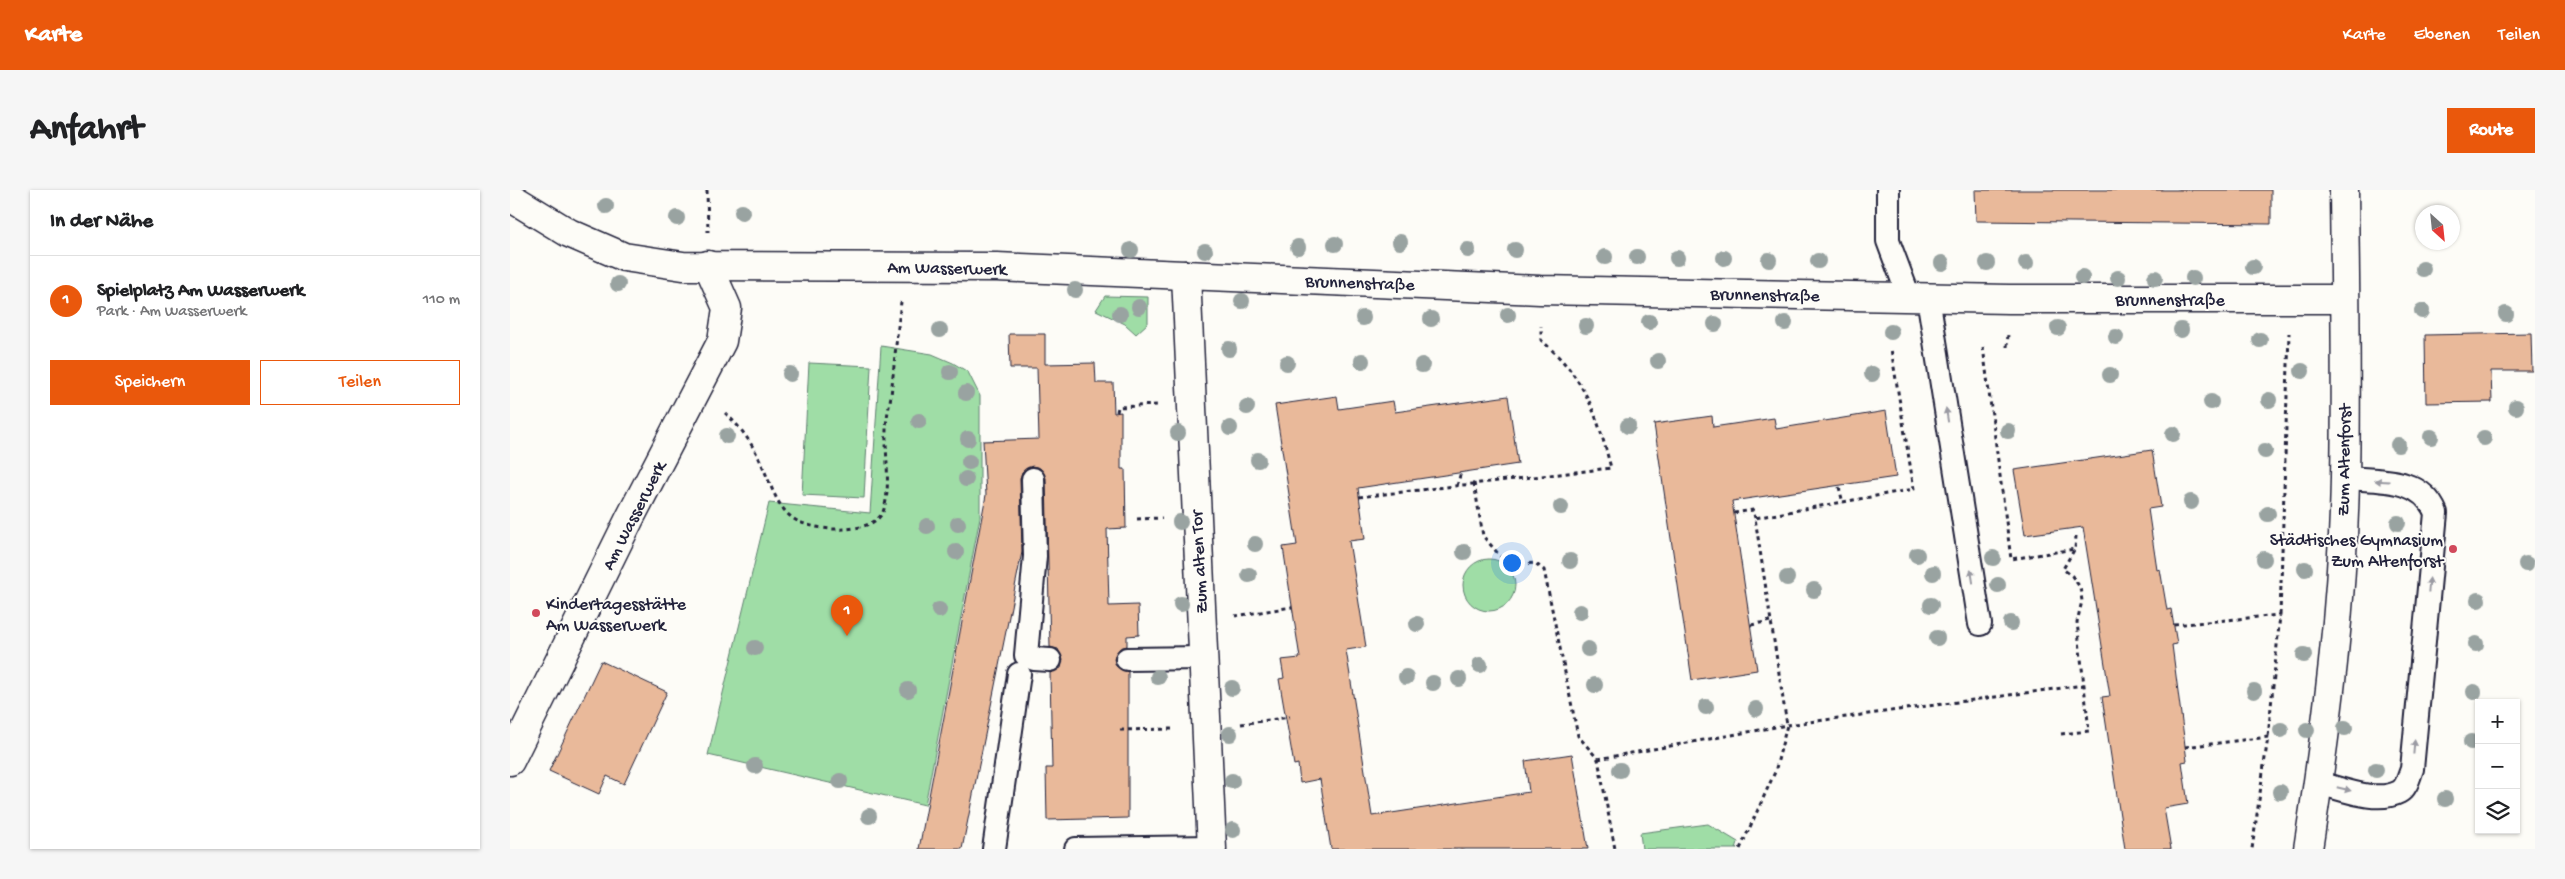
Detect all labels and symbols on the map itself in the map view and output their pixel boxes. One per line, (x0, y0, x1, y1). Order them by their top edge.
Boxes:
north arrow (2415, 205, 2460, 250)
street label: Am Wasserwerk (887, 258, 1009, 281)
street label: Brunnenstraße (1304, 272, 1416, 297)
street label: Brunnenstraße (1709, 285, 1821, 308)
street label: Brunnenstraße (2114, 291, 2225, 312)
street label: Zum Altenforst (2334, 402, 2357, 516)
one-way arrow (1942, 407, 1950, 423)
street label: Am Wasserwerk (599, 456, 673, 574)
one-way arrow (2374, 477, 2390, 485)
street label: Zum alten Tor (1187, 508, 1214, 614)
place label: Städtisches Gymnasium Zum Altenforst (2270, 531, 2445, 573)
marker: Städtisches Gymnasium Zum Altenforst (2447, 543, 2459, 555)
your location (1499, 550, 1525, 576)
one-way arrow (1968, 568, 1976, 584)
one-way arrow (2425, 577, 2433, 593)
place label: Kindertagesstätte Am Wasserwerk (546, 595, 687, 637)
pin: 1 (831, 595, 863, 636)
marker: Kindertagesstätte Am Wasserwerk (530, 607, 542, 619)
one-way arrow (2410, 738, 2418, 754)
one-way arrow (2336, 785, 2351, 793)

